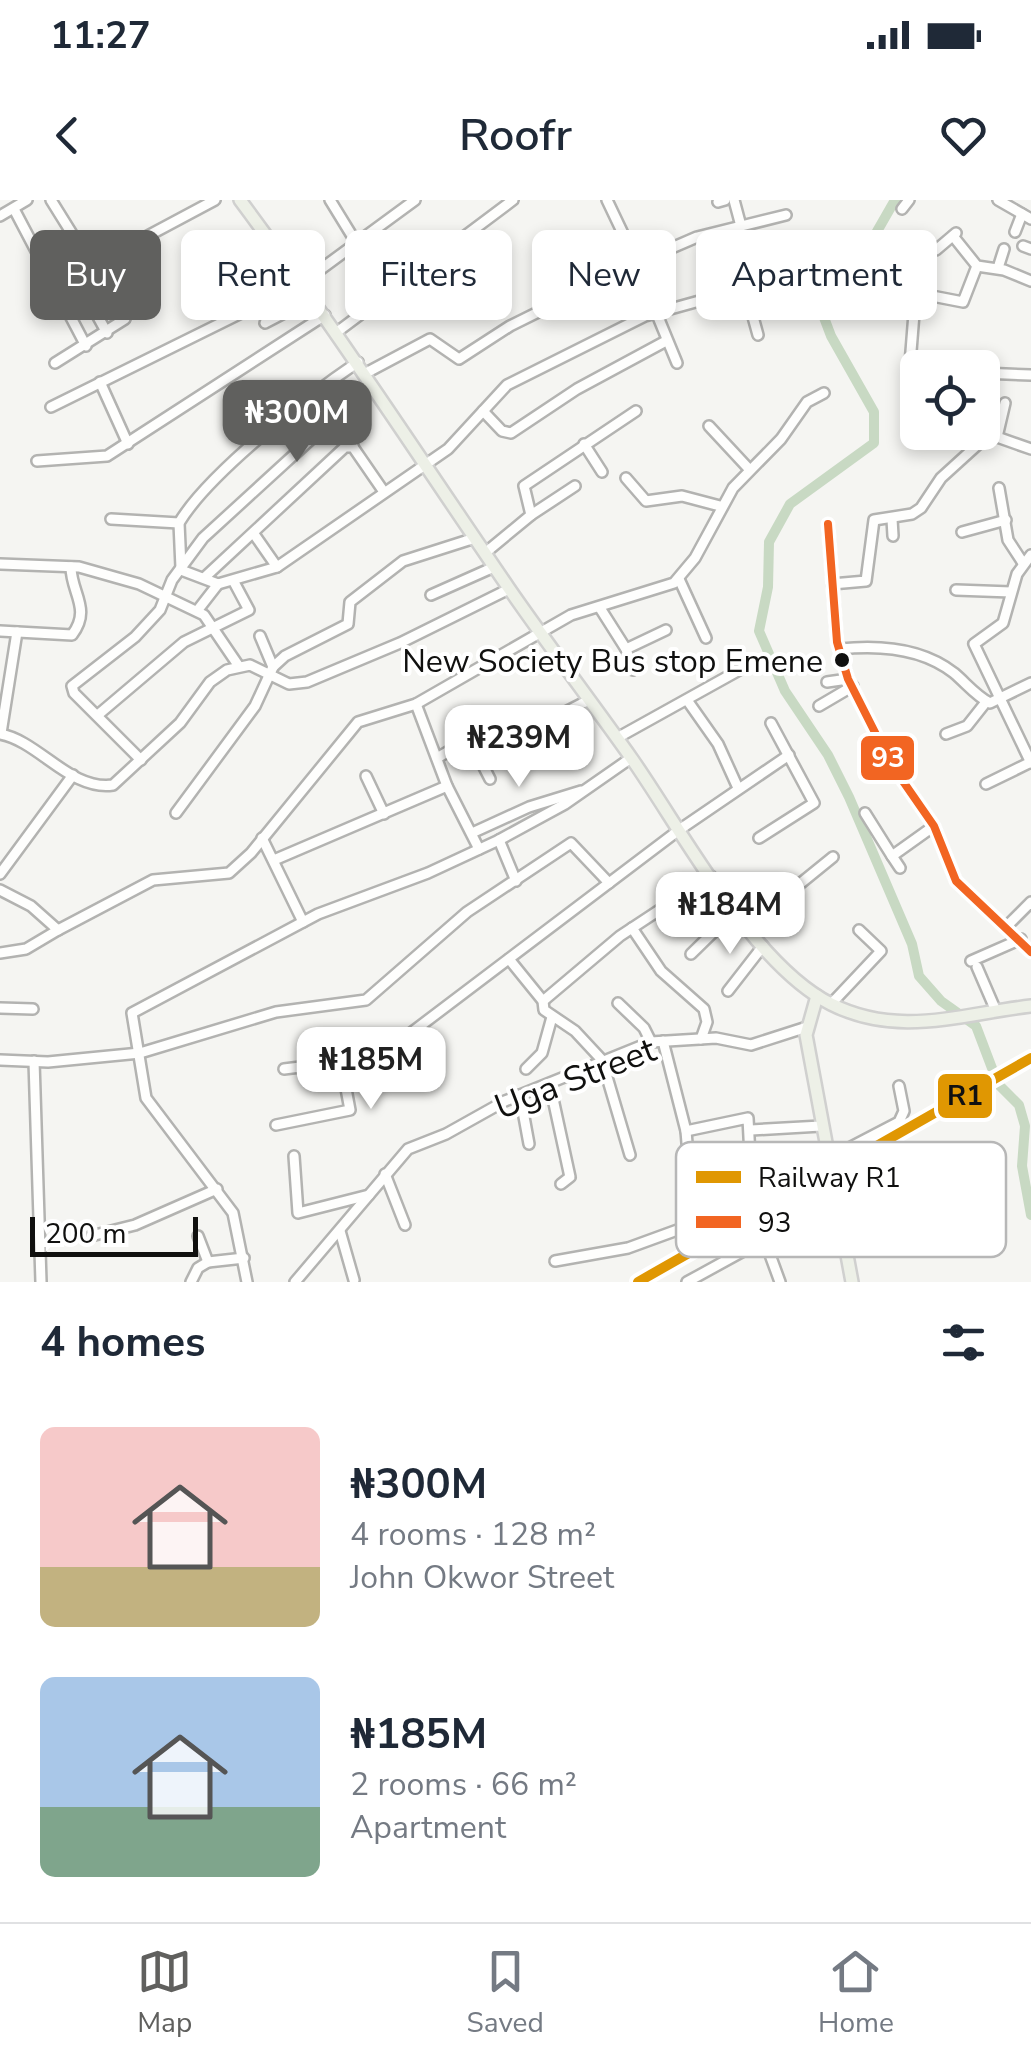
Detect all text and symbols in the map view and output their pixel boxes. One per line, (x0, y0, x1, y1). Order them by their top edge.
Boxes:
text: 11:27 (50, 10, 151, 61)
text: Roofr (459, 105, 572, 166)
icon: back (40, 108, 95, 163)
icon: heart (936, 108, 991, 163)
chip: Buy (30, 230, 161, 320)
chip: Rent (181, 230, 325, 320)
chip: Filters (345, 230, 512, 320)
chip: New (532, 230, 676, 320)
chip: Apartment (696, 230, 937, 320)
map controls (900, 350, 1000, 450)
button: locate (900, 350, 1000, 450)
pin: ₦300M (227, 380, 367, 465)
text: ₦300M (245, 391, 349, 434)
place label: New Society Bus stop Emene (402, 640, 823, 683)
marker: New Society Bus stop Emene (832, 650, 852, 670)
pin: ₦239M (449, 705, 589, 790)
text: ₦239M (467, 716, 571, 759)
line badge: 93 (859, 734, 916, 782)
text: 93 (871, 739, 905, 777)
pin: ₦184M (660, 872, 800, 957)
text: ₦184M (678, 883, 782, 926)
street label: Uga Street (488, 1026, 663, 1131)
pin: ₦185M (301, 1027, 441, 1112)
text: ₦185M (319, 1038, 423, 1081)
line badge: R1 (936, 1072, 994, 1120)
text: R1 (947, 1077, 983, 1115)
legend (676, 1142, 1006, 1257)
text: Railway R1 (758, 1159, 901, 1197)
text: 93 (758, 1204, 792, 1242)
scale bar (30, 1212, 198, 1256)
text: 200 m (45, 1215, 127, 1253)
text: 4 homes (40, 1314, 205, 1371)
icon: filters (936, 1315, 991, 1370)
text: ₦300M (350, 1456, 487, 1513)
icon: home (120, 1467, 240, 1587)
text: 4 rooms · 128 m² (350, 1513, 596, 1556)
text: John Okwor Street (350, 1556, 614, 1599)
text: ₦185M (350, 1706, 487, 1763)
icon: home (120, 1717, 240, 1837)
text: 2 rooms · 66 m² (350, 1763, 577, 1806)
text: Apartment (350, 1806, 506, 1849)
tab: Map (137, 1944, 192, 2042)
tab: Saved (466, 1944, 544, 2042)
tab: Home (818, 1944, 894, 2042)

